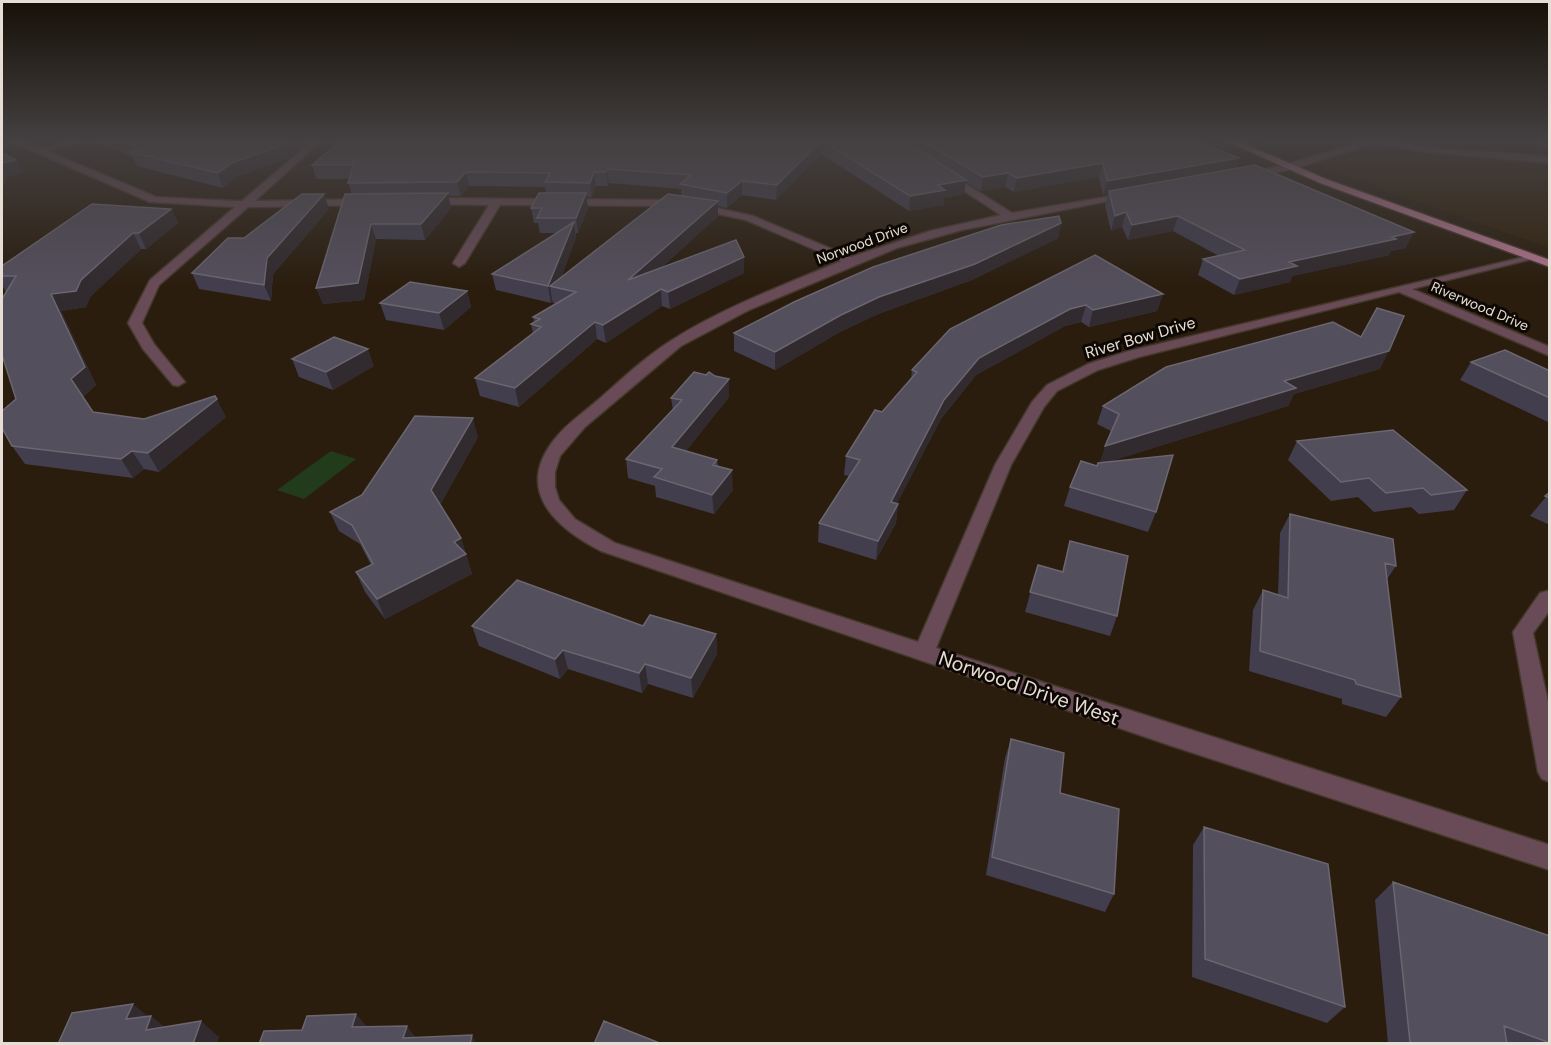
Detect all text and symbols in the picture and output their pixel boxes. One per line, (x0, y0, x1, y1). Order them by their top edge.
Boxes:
street label: Norwood Drive (814, 218, 910, 268)
street label: Riverwood Drive (1428, 277, 1532, 335)
street label: River Bow Drive (1083, 312, 1198, 363)
street label: Norwood Drive West (935, 645, 1123, 731)

